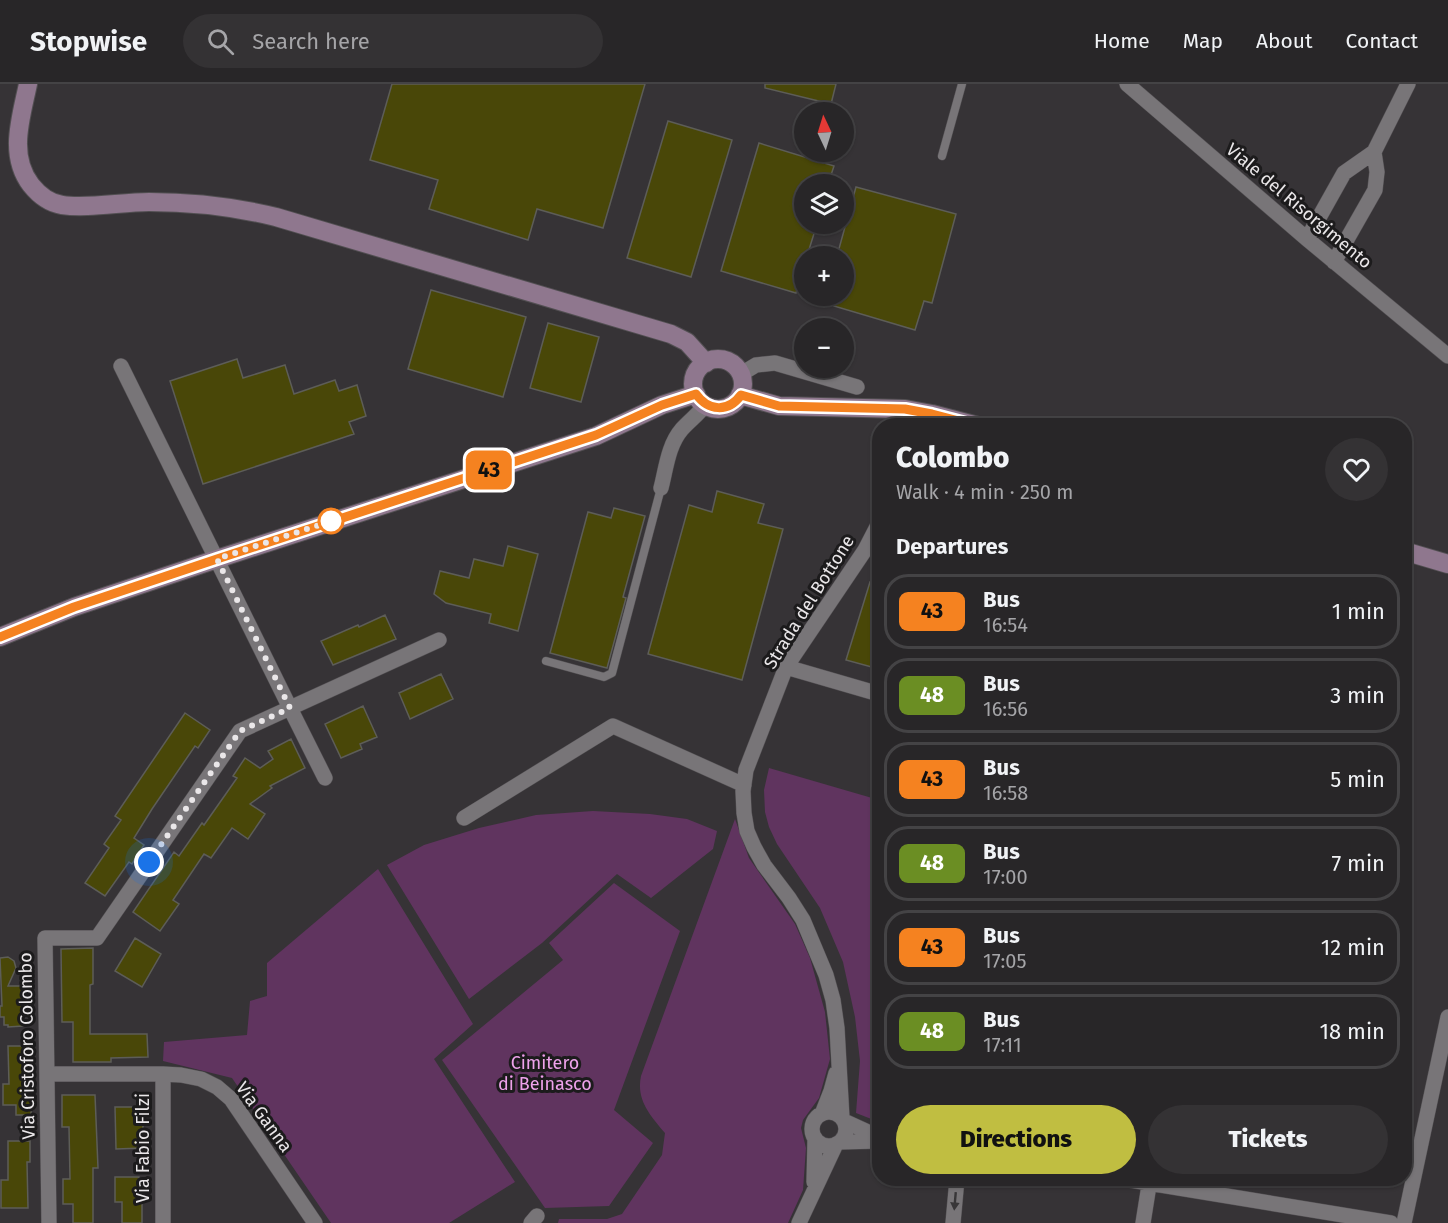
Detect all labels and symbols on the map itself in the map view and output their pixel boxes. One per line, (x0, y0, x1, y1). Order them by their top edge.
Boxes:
north arrow (794, 102, 854, 162)
street label: Viale del Risorgimento (1222, 139, 1376, 273)
line badge: 43 (462, 450, 516, 490)
unlabelled marker (318, 508, 344, 534)
street label: Strada del Bottone (759, 531, 859, 673)
your location (134, 847, 164, 877)
street label: Via Cristoforo Colombo (14, 952, 40, 1140)
park label: Cimitero di Beinasco (498, 1052, 592, 1095)
street label: Via Ganna (231, 1077, 297, 1157)
street label: Via Fabio Filzi (132, 1093, 154, 1203)
one-way arrow (950, 1192, 960, 1211)

